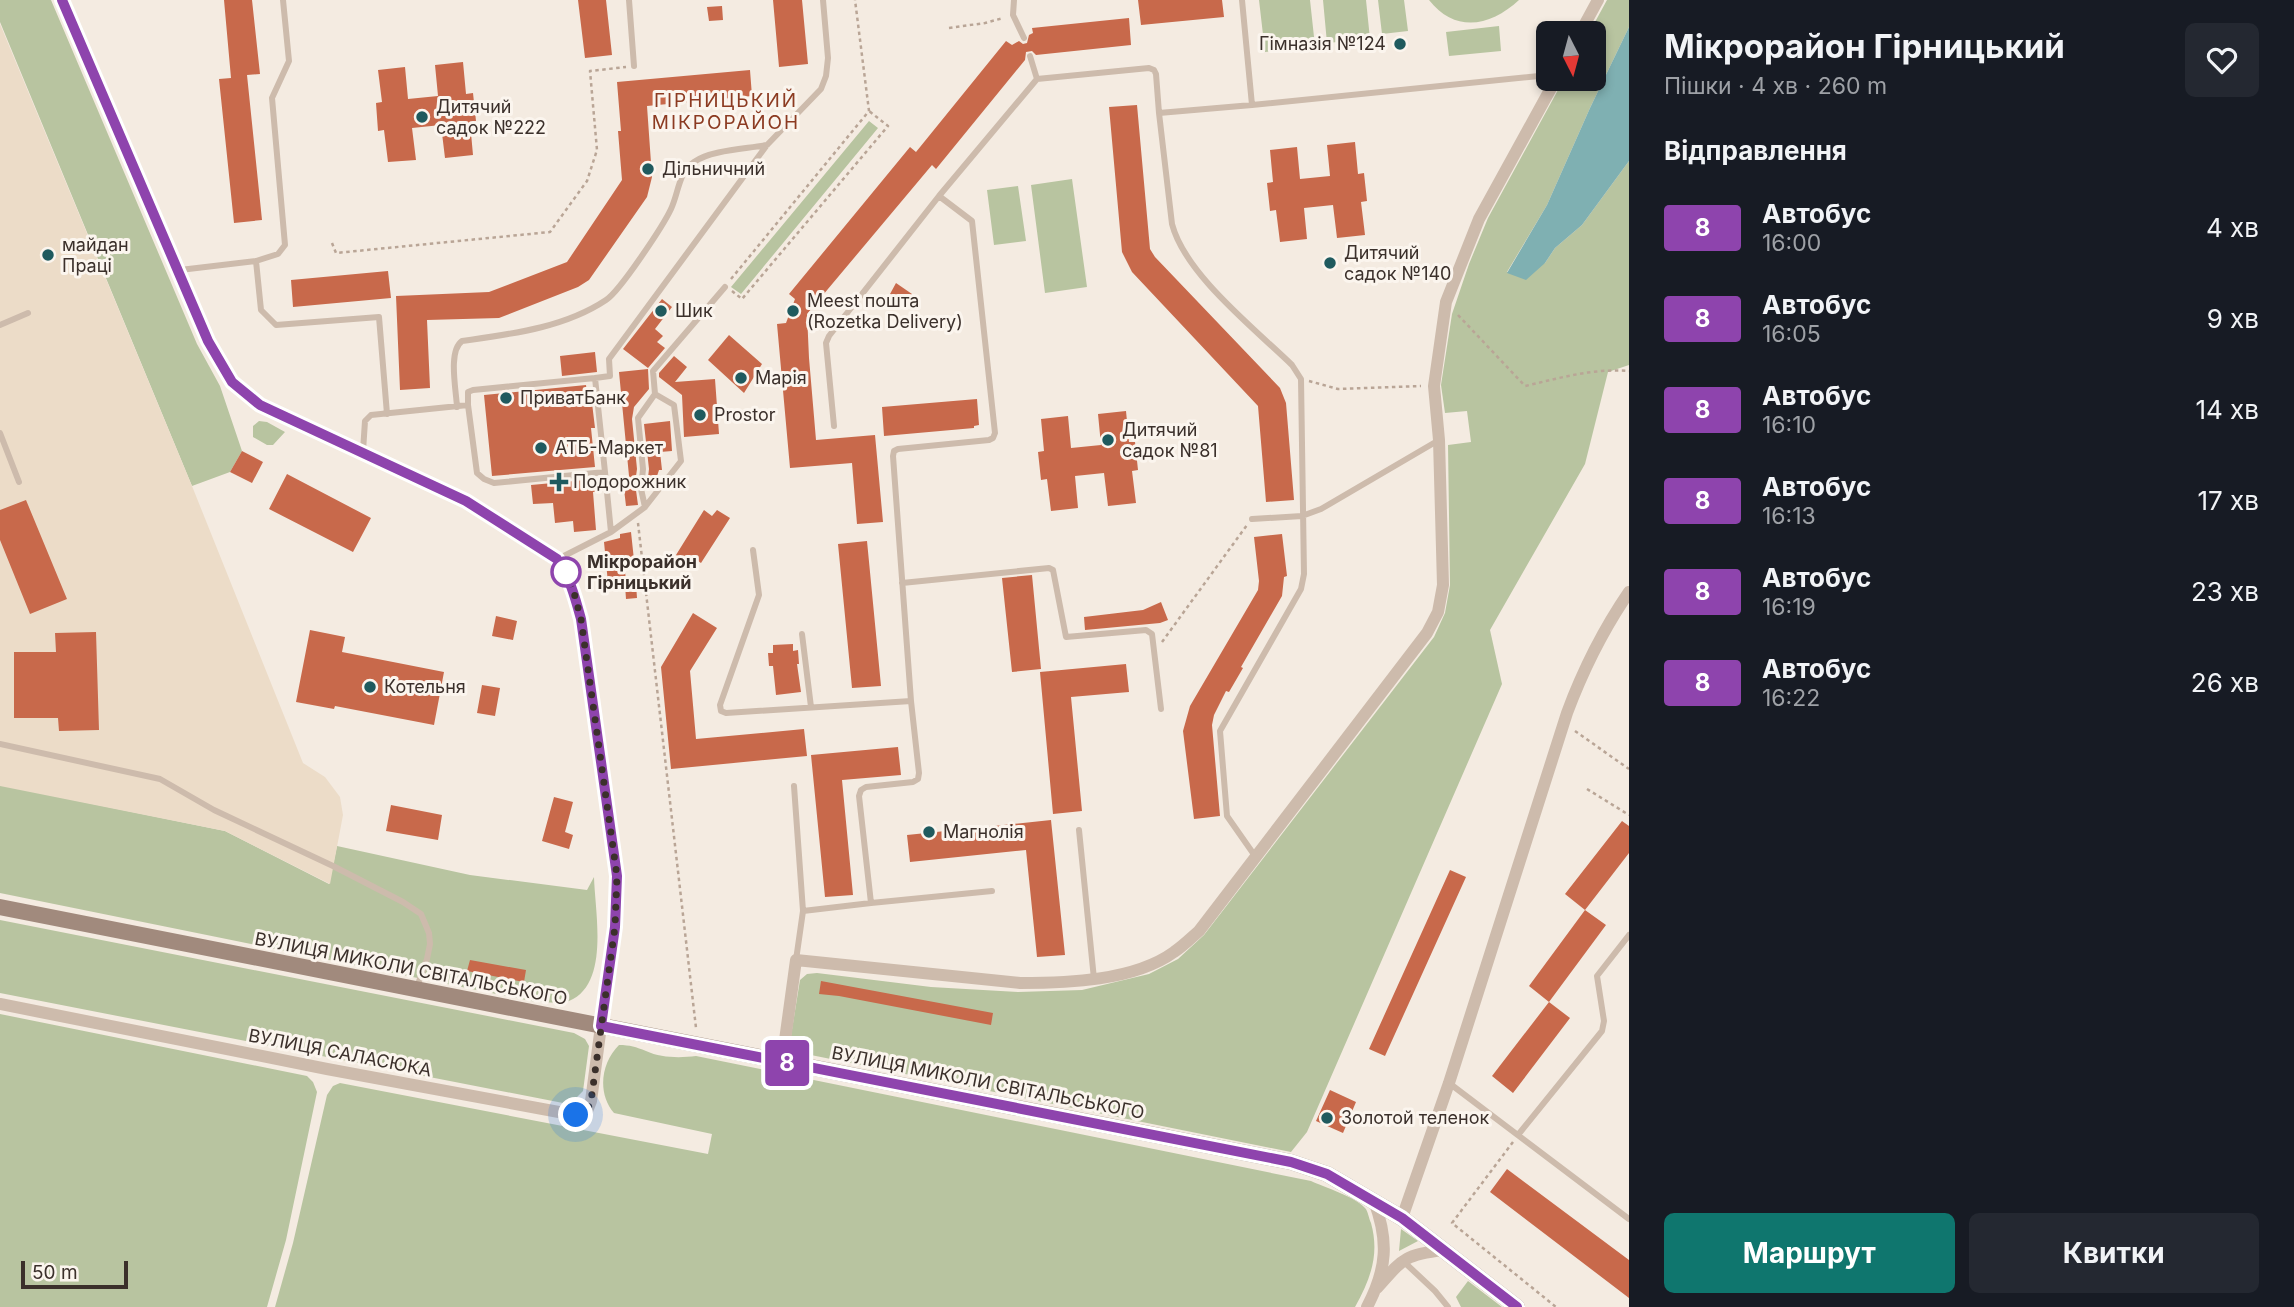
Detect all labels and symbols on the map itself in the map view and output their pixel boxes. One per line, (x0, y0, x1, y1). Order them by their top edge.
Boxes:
north arrow (1536, 21, 1606, 91)
place label: Гімназія №124 (1259, 33, 1386, 54)
marker: Гімназія №124 (1392, 36, 1408, 52)
district label: ГІРНИЦЬКИЙ МІКРОРАЙОН (652, 88, 800, 134)
place label: Дитячий садок №222 (436, 96, 546, 138)
marker: Дитячий садок №222 (414, 109, 430, 125)
place label: Дільничний (662, 158, 765, 179)
marker: Дільничний (640, 161, 656, 177)
place label: майдан Праці (62, 234, 129, 276)
place label: Дитячий садок №140 (1344, 242, 1451, 284)
marker: майдан Праці (40, 247, 56, 263)
marker: Дитячий садок №140 (1322, 255, 1338, 271)
place label: Meest пошта (Rozetka Delivery) (807, 290, 963, 332)
place label: Шик (675, 300, 713, 321)
marker: Шик (653, 303, 669, 319)
marker: Meest пошта (Rozetka Delivery) (785, 303, 801, 319)
place label: Марія (755, 367, 807, 388)
marker: Марія (733, 370, 749, 386)
place label: ПриватБанк (520, 387, 626, 408)
marker: ПриватБанк (498, 390, 514, 406)
place label: Prostor (714, 404, 776, 425)
marker: Prostor (692, 407, 708, 423)
place label: Дитячий садок №81 (1122, 419, 1218, 461)
marker: Дитячий садок №81 (1100, 432, 1116, 448)
place label: АТБ-Маркет (555, 437, 664, 458)
marker: АТБ-Маркет (533, 440, 549, 456)
place label: Подорожник (573, 471, 687, 492)
marker: Подорожник (551, 474, 567, 490)
place label: Мiкрорайон Гiрницький (587, 551, 697, 593)
marker: Мiкрорайон Гiрницький (551, 557, 581, 587)
place label: Котельня (384, 676, 466, 697)
marker: Котельня (362, 679, 378, 695)
place label: Магнолія (943, 821, 1024, 842)
marker: Магнолія (921, 824, 937, 840)
street label: ВУЛИЦЯ МИКОЛИ СВІТАЛЬСЬКОГО (253, 928, 569, 1009)
street label: ВУЛИЦЯ САЛАСЮКА (247, 1024, 433, 1081)
line badge: 8 (764, 1040, 810, 1086)
street label: ВУЛИЦЯ МИКОЛИ СВІТАЛЬСЬКОГО (830, 1042, 1146, 1123)
your location (558, 1097, 593, 1132)
place label: Золотой теленок (1341, 1107, 1490, 1128)
marker: Золотой теленок (1319, 1110, 1335, 1126)
scale bar (21, 1258, 128, 1290)

